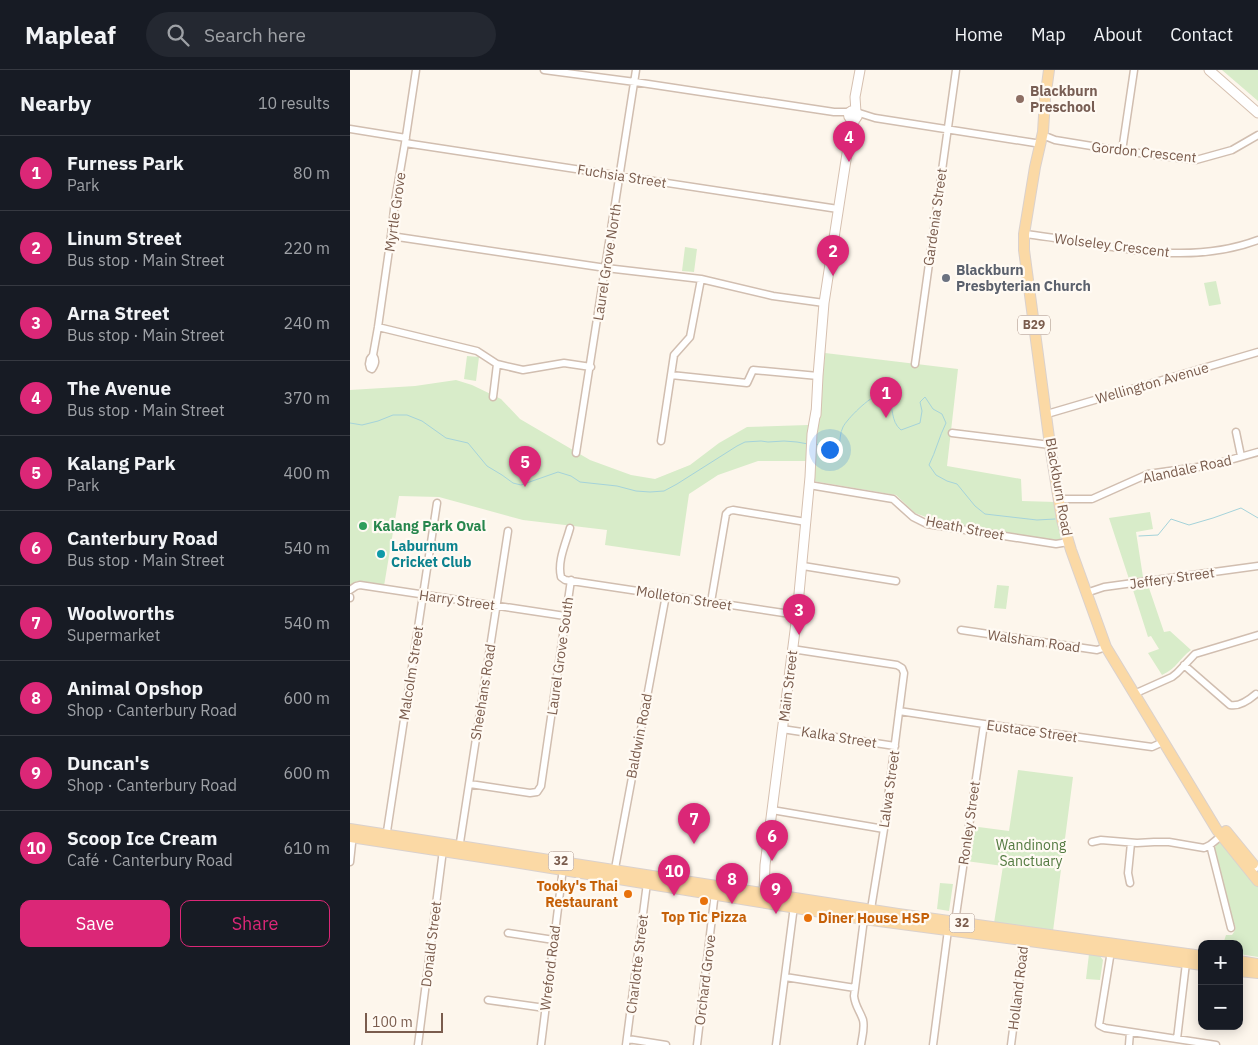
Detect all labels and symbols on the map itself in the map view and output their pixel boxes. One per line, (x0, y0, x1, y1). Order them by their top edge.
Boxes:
place label: Blackburn Preschool (1030, 82, 1098, 116)
marker: Blackburn Preschool (1014, 93, 1026, 105)
pin: 4 (833, 121, 865, 162)
street label: Gordon Crescent (1091, 138, 1198, 166)
street label: Fuchsia Street (576, 160, 668, 192)
street label: Gardenia Street (919, 167, 951, 267)
street label: Myrtle Grove (381, 171, 410, 253)
street label: Laurel Grove North (589, 202, 625, 322)
street label: Wolseley Crescent (1053, 229, 1171, 261)
pin: 2 (817, 235, 849, 276)
place label: Blackburn Presbyterian Church (956, 261, 1091, 295)
marker: Blackburn Presbyterian Church (940, 272, 952, 284)
road number: B29 (1018, 316, 1050, 334)
street label: Wellington Avenue (1093, 358, 1211, 408)
pin: 1 (870, 377, 902, 418)
street label: Blackburn Road (1041, 436, 1077, 538)
your location (817, 437, 843, 463)
pin: 5 (509, 446, 541, 487)
street label: Alandale Road (1141, 451, 1233, 487)
street label: Heath Street (924, 512, 1006, 544)
place label: Kalang Park Oval (373, 517, 486, 535)
marker: Kalang Park Oval (357, 520, 369, 532)
place label: Laburnum Cricket Club (391, 537, 471, 571)
marker: Laburnum Cricket Club (375, 548, 387, 560)
street label: Jeffery Street (1128, 563, 1216, 593)
street label: Molleton Street (635, 582, 733, 614)
street label: Harry Street (418, 586, 496, 614)
pin: 3 (783, 594, 815, 635)
street label: Laurel Grove South (543, 596, 577, 716)
street label: Malcolm Street (395, 625, 427, 721)
street label: Walsham Road (986, 626, 1082, 656)
street label: Sheehans Road (467, 643, 499, 741)
street label: Main Street (775, 649, 801, 723)
street label: Baldwin Road (622, 692, 656, 780)
street label: Eustace Street (985, 716, 1079, 746)
street label: Kalka Street (800, 722, 878, 752)
street label: Lalwa Street (875, 749, 903, 829)
street label: Ronley Street (954, 780, 984, 866)
pin: 7 (678, 803, 710, 844)
pin: 6 (756, 820, 788, 861)
park label: Wandinong Sanctuary (996, 836, 1067, 870)
road number: 32 (548, 851, 574, 870)
pin: 10 (658, 855, 690, 896)
pin: 8 (716, 863, 748, 904)
pin: 9 (760, 873, 792, 914)
place label: Tooky's Thai Restaurant (537, 877, 618, 911)
marker: Tooky's Thai Restaurant (622, 888, 634, 900)
marker: Top Tic Pizza (698, 895, 710, 907)
street label: Donald Street (417, 900, 445, 988)
place label: Top Tic Pizza (661, 908, 747, 926)
place label: Diner House HSP (818, 909, 930, 927)
marker: Diner House HSP (802, 912, 814, 924)
street label: Charlotte Street (622, 913, 652, 1015)
road number: 32 (950, 914, 974, 932)
street label: Wreford Road (536, 924, 564, 1012)
street label: Orchard Grove (691, 933, 720, 1026)
street label: Holland Road (1004, 945, 1032, 1031)
scale bar (365, 1010, 442, 1033)

